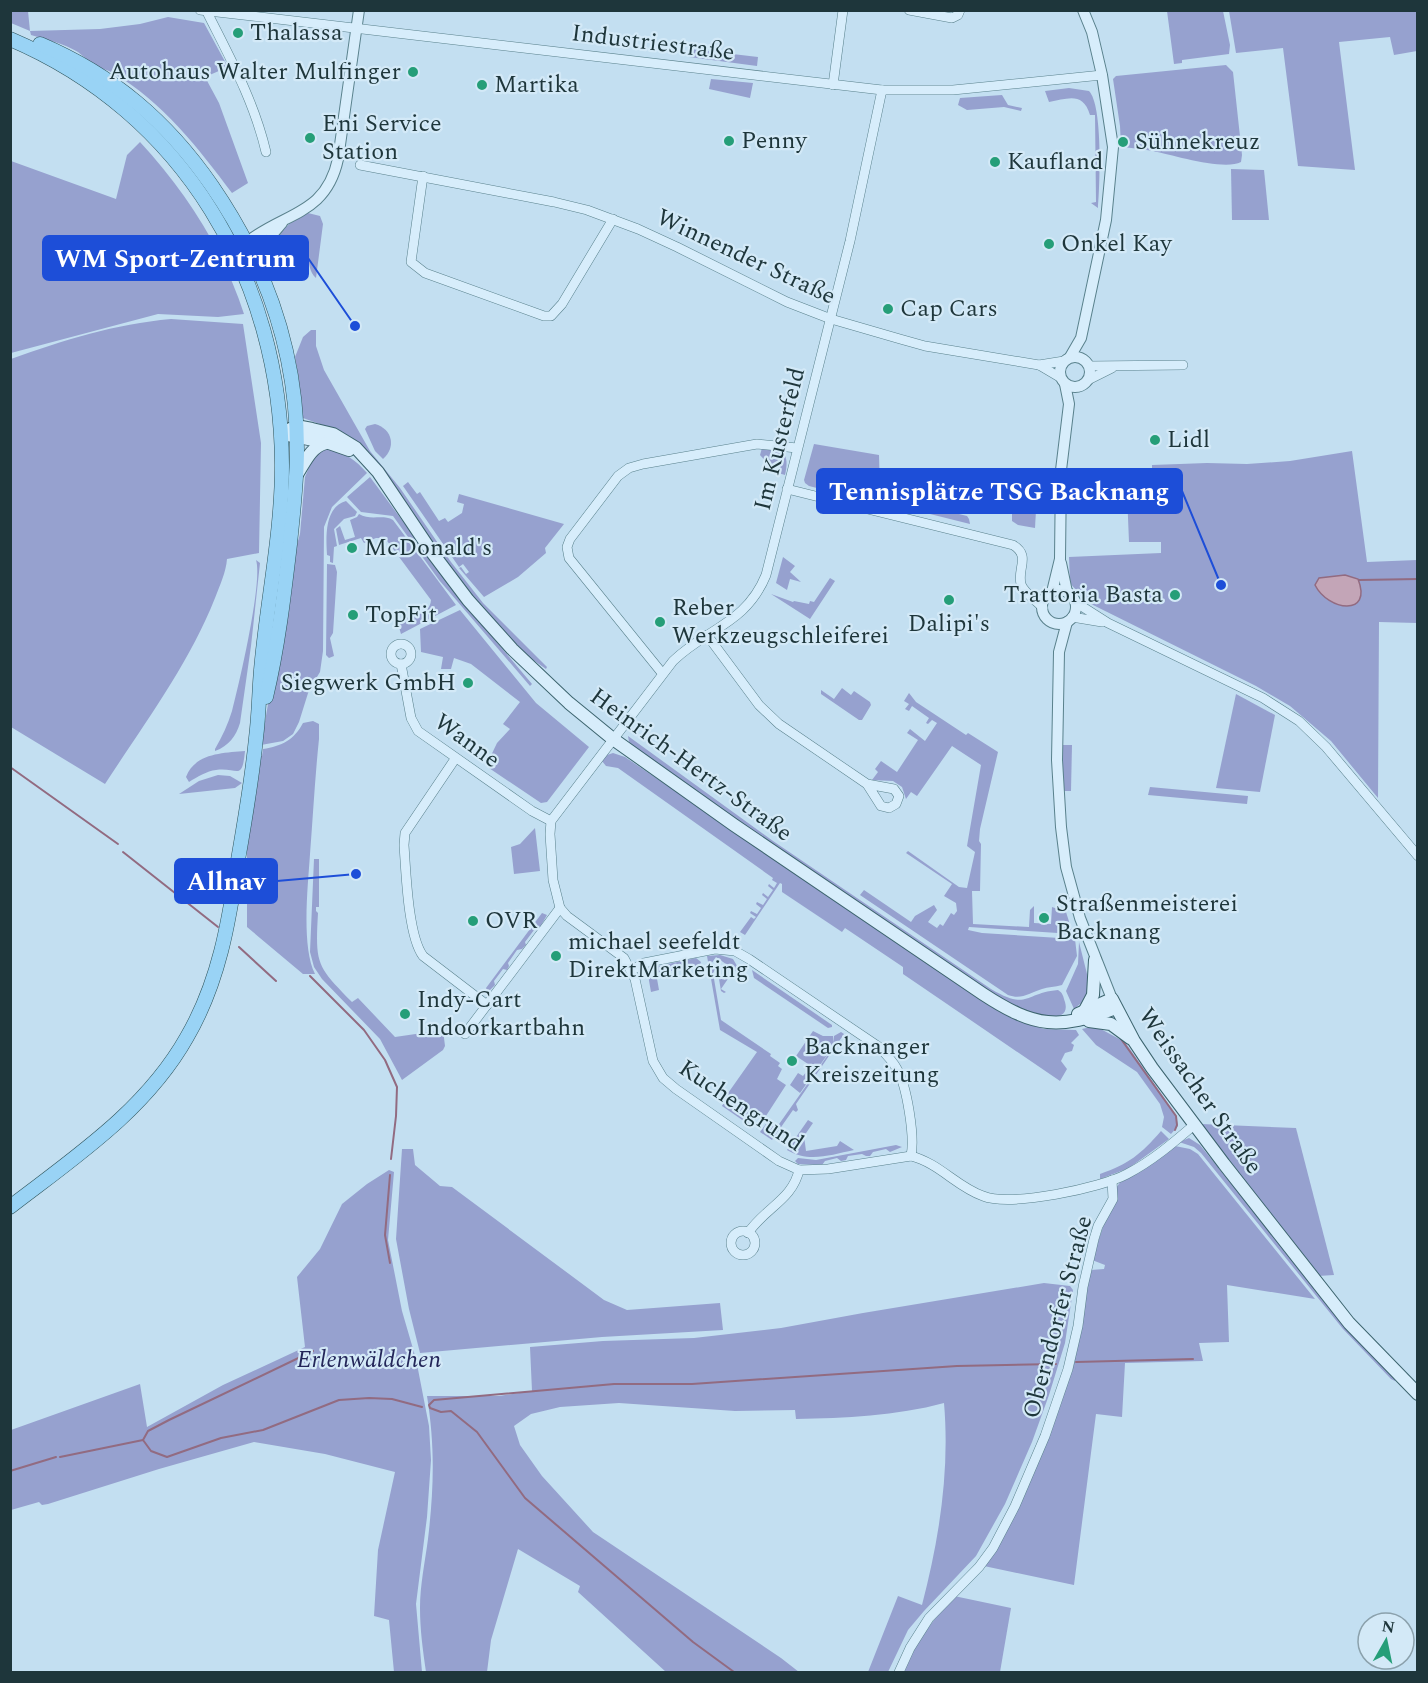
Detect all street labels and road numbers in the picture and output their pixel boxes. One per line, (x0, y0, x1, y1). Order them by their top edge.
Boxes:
street label: Industriestraße (569, 15, 737, 71)
street label: Winnender Straße (650, 200, 842, 314)
street label: Im Kusterfeld (745, 364, 815, 514)
street label: Heinrich-Hertz-Straße (582, 679, 800, 851)
street label: Wanne (426, 705, 508, 777)
street label: Weissacher Straße (1129, 1000, 1271, 1182)
street label: Kuchengrund (671, 1051, 811, 1161)
street label: Oberndorfer Straße (1014, 1211, 1102, 1423)

